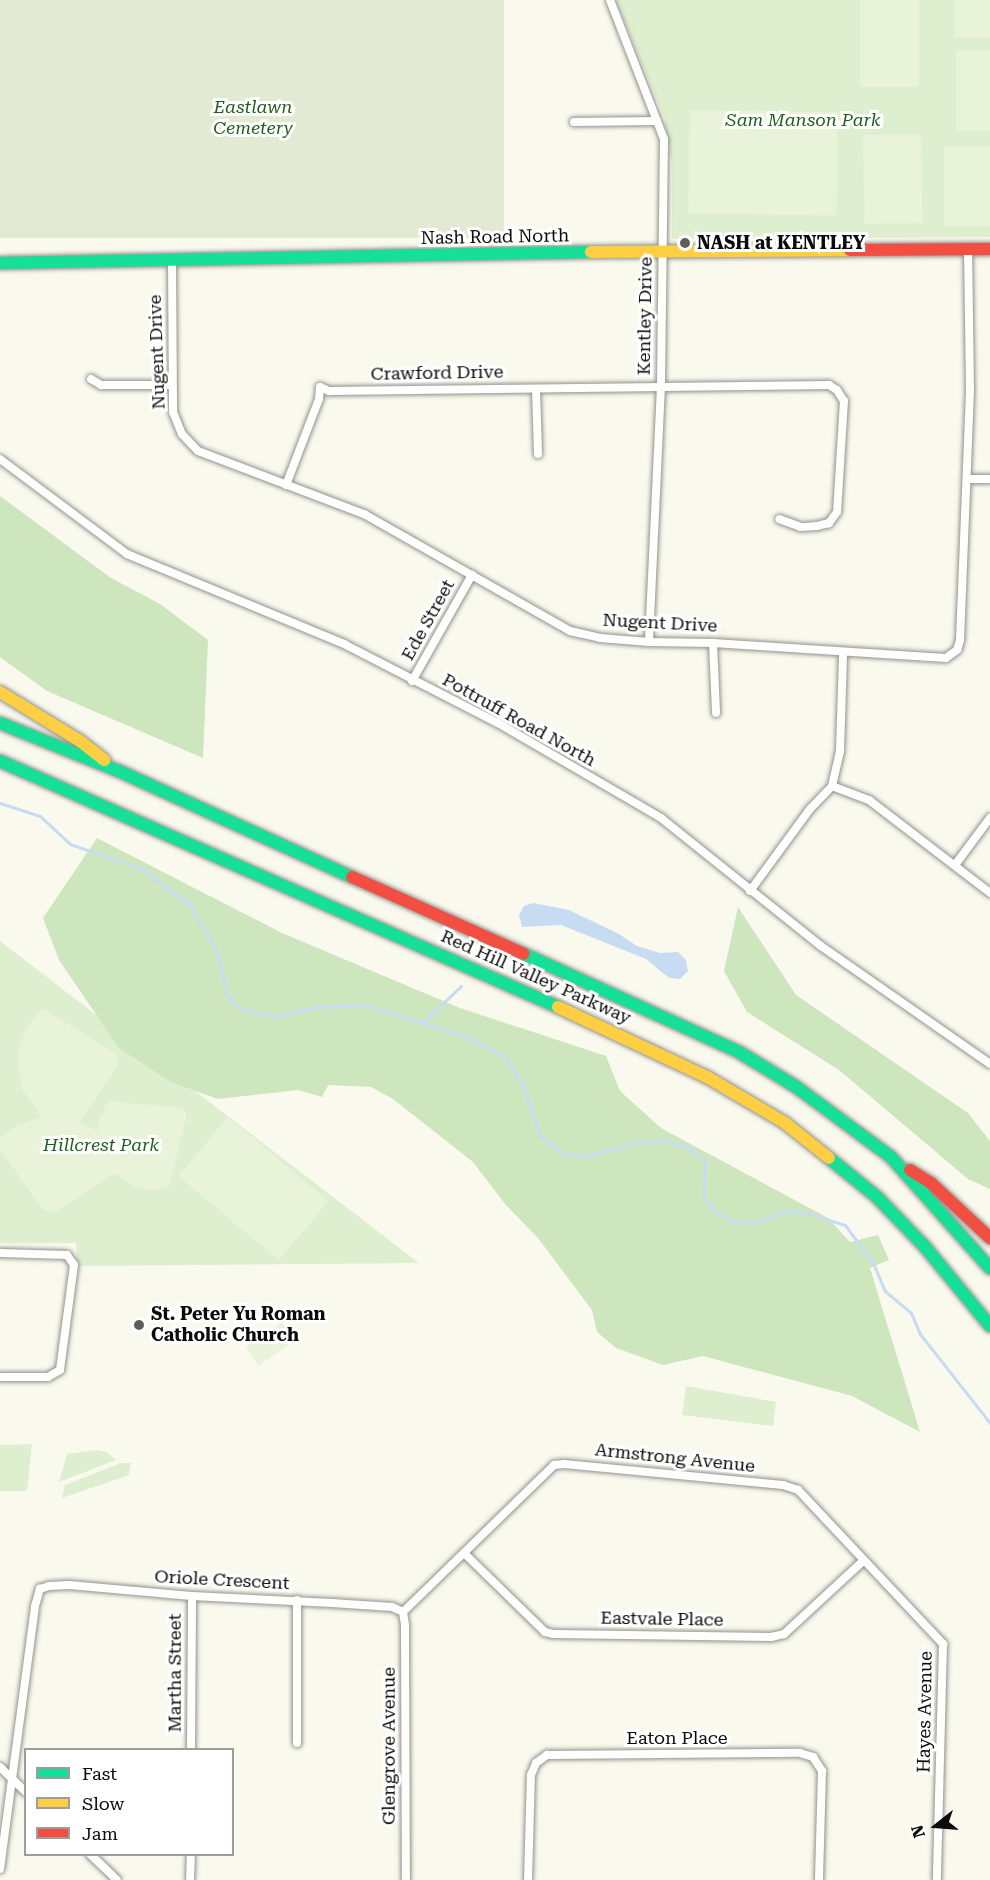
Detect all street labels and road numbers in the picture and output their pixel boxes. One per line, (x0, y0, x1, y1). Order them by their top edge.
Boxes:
street label: Nash Road North (420, 225, 570, 249)
street label: Kentley Drive (633, 257, 657, 375)
street label: Nugent Drive (144, 294, 170, 410)
street label: Crawford Drive (370, 361, 504, 385)
street label: Ede Street (397, 576, 459, 664)
street label: Nugent Drive (602, 609, 718, 637)
street label: Pottruff Road North (439, 669, 599, 771)
street label: Red Hill Valley Parkway (438, 925, 634, 1029)
street label: Armstrong Avenue (594, 1439, 756, 1477)
street label: Oriole Crescent (154, 1566, 290, 1594)
street label: Eastvale Place (600, 1607, 724, 1631)
street label: Martha Street (164, 1614, 186, 1732)
street label: Hayes Avenue (913, 1651, 937, 1773)
street label: Glengrove Avenue (378, 1667, 400, 1825)
street label: Eaton Place (626, 1727, 728, 1749)

